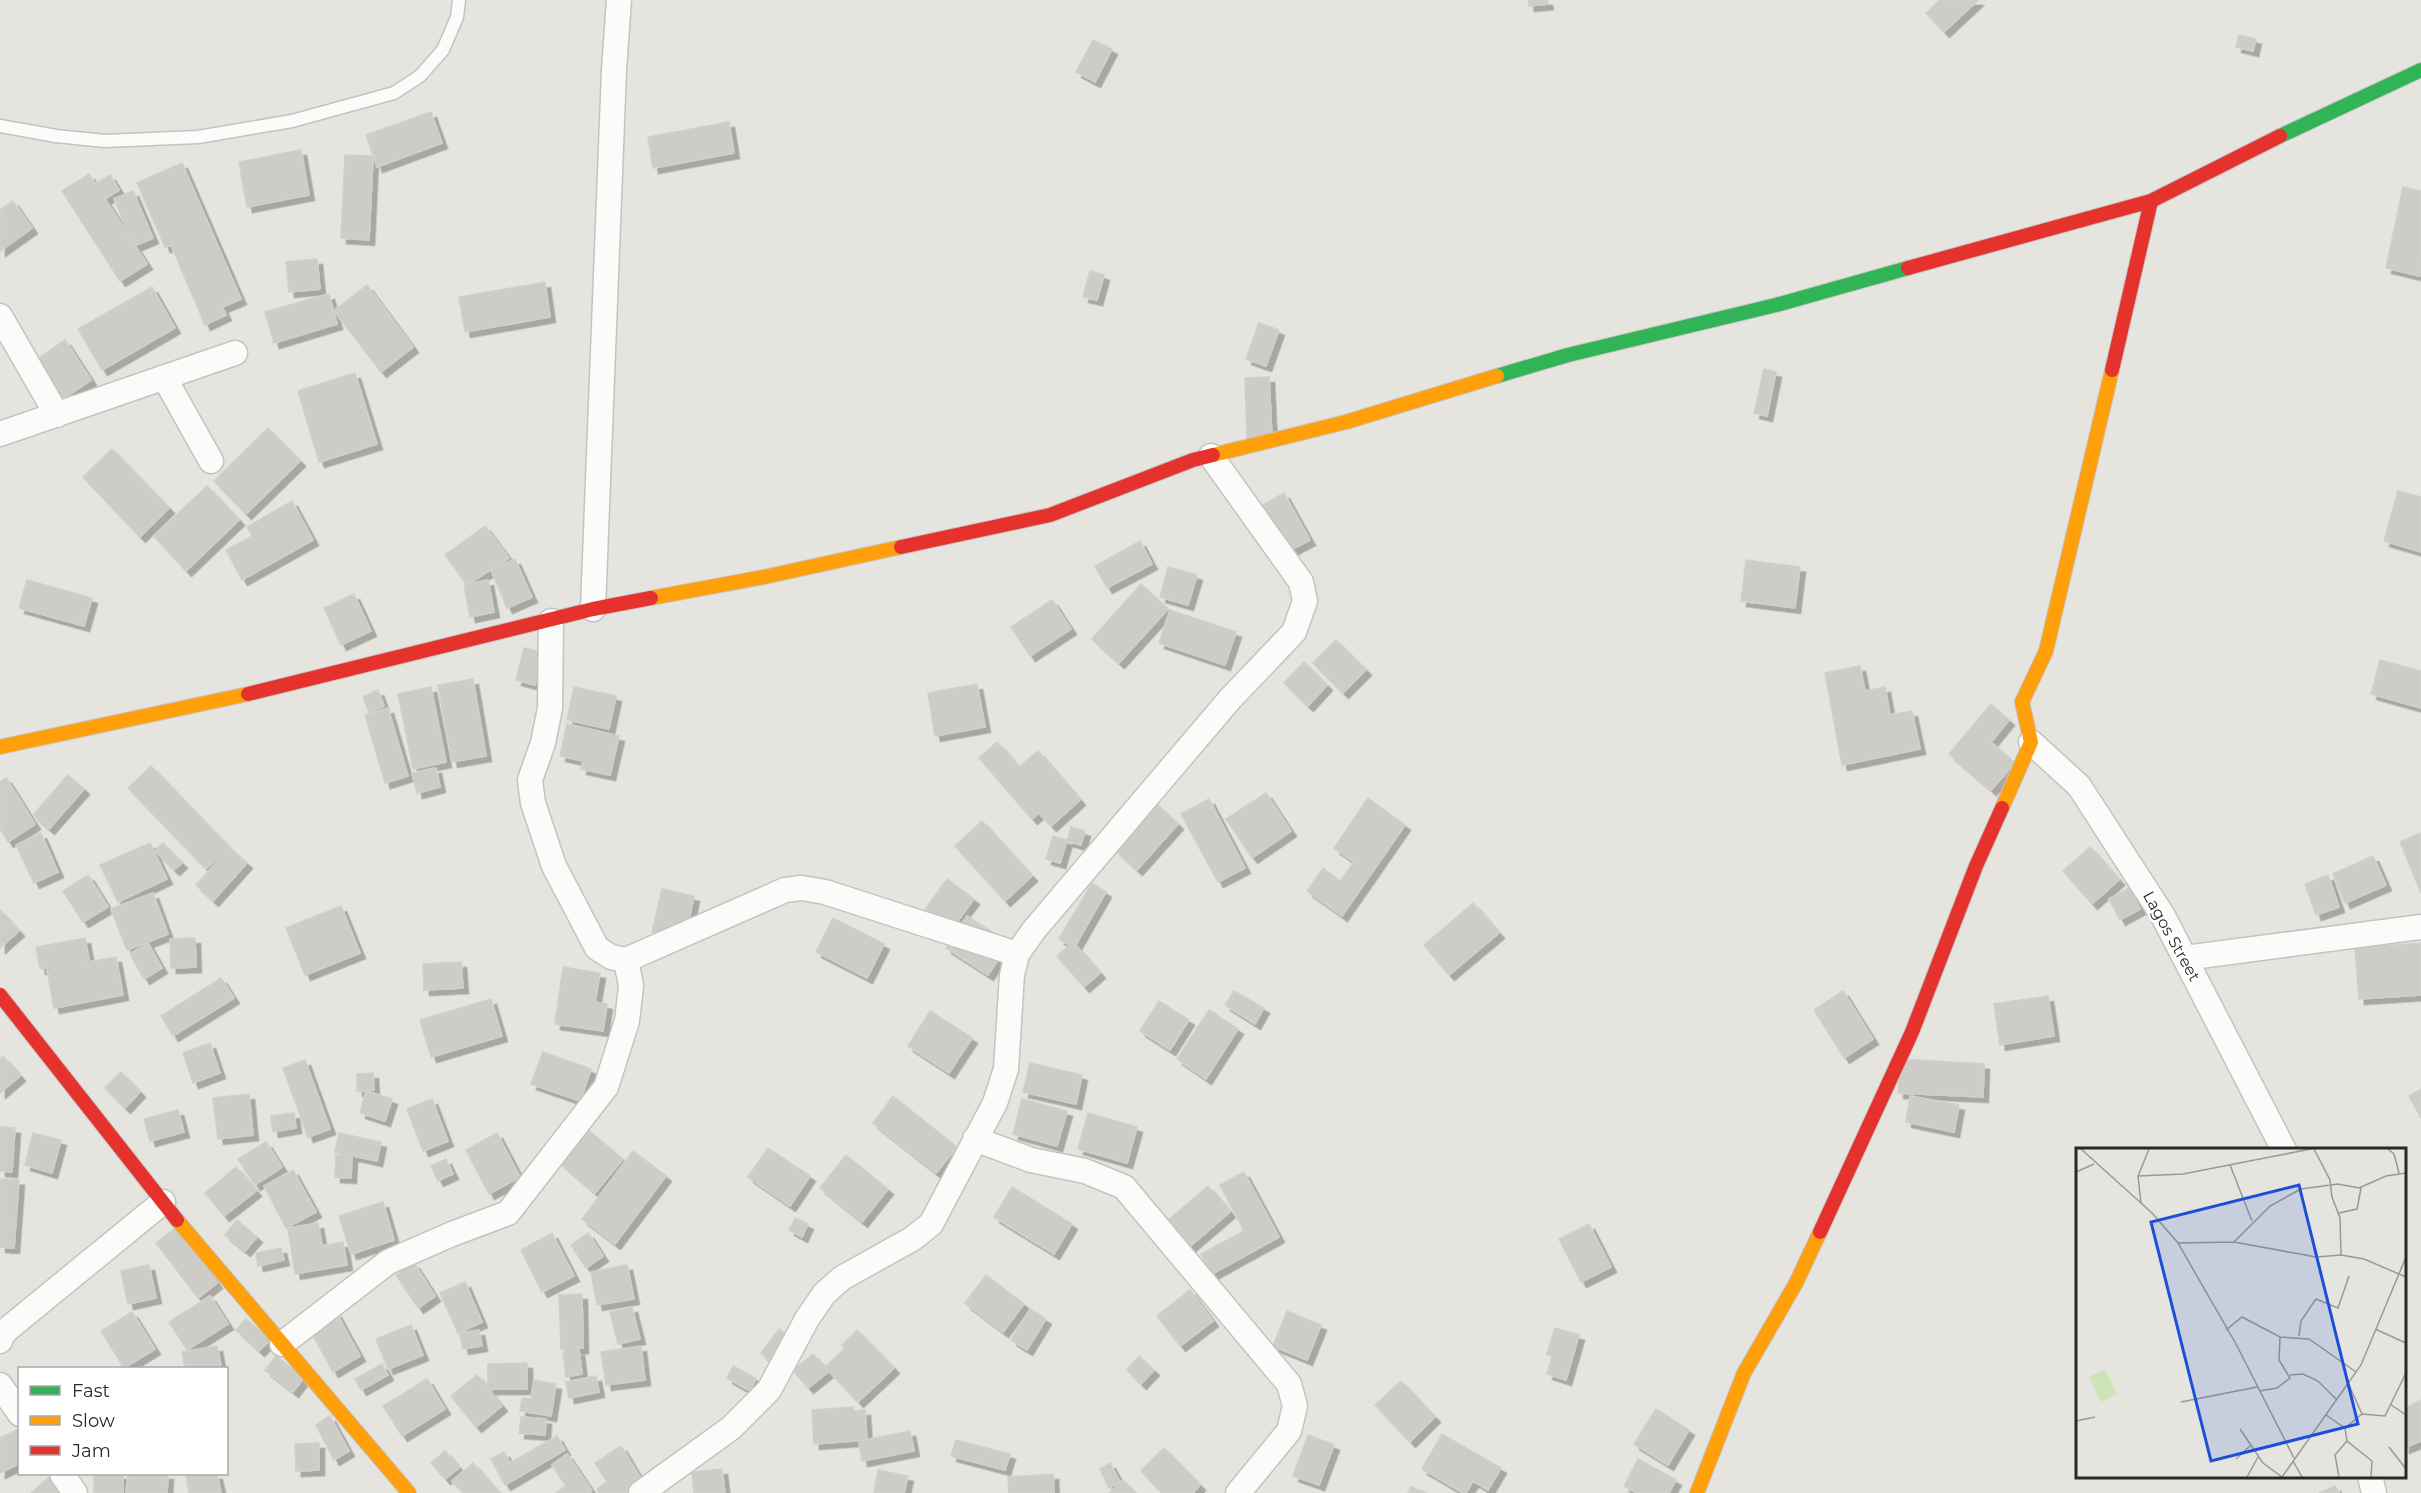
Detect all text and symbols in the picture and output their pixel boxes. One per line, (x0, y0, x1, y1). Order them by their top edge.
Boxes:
street label: Lagos Street (2139, 888, 2204, 985)
inset map (2076, 1148, 2406, 1478)
legend (18, 1367, 228, 1475)
text: Fast (72, 1380, 110, 1402)
text: Slow (72, 1410, 115, 1432)
text: Jam (71, 1440, 111, 1462)

